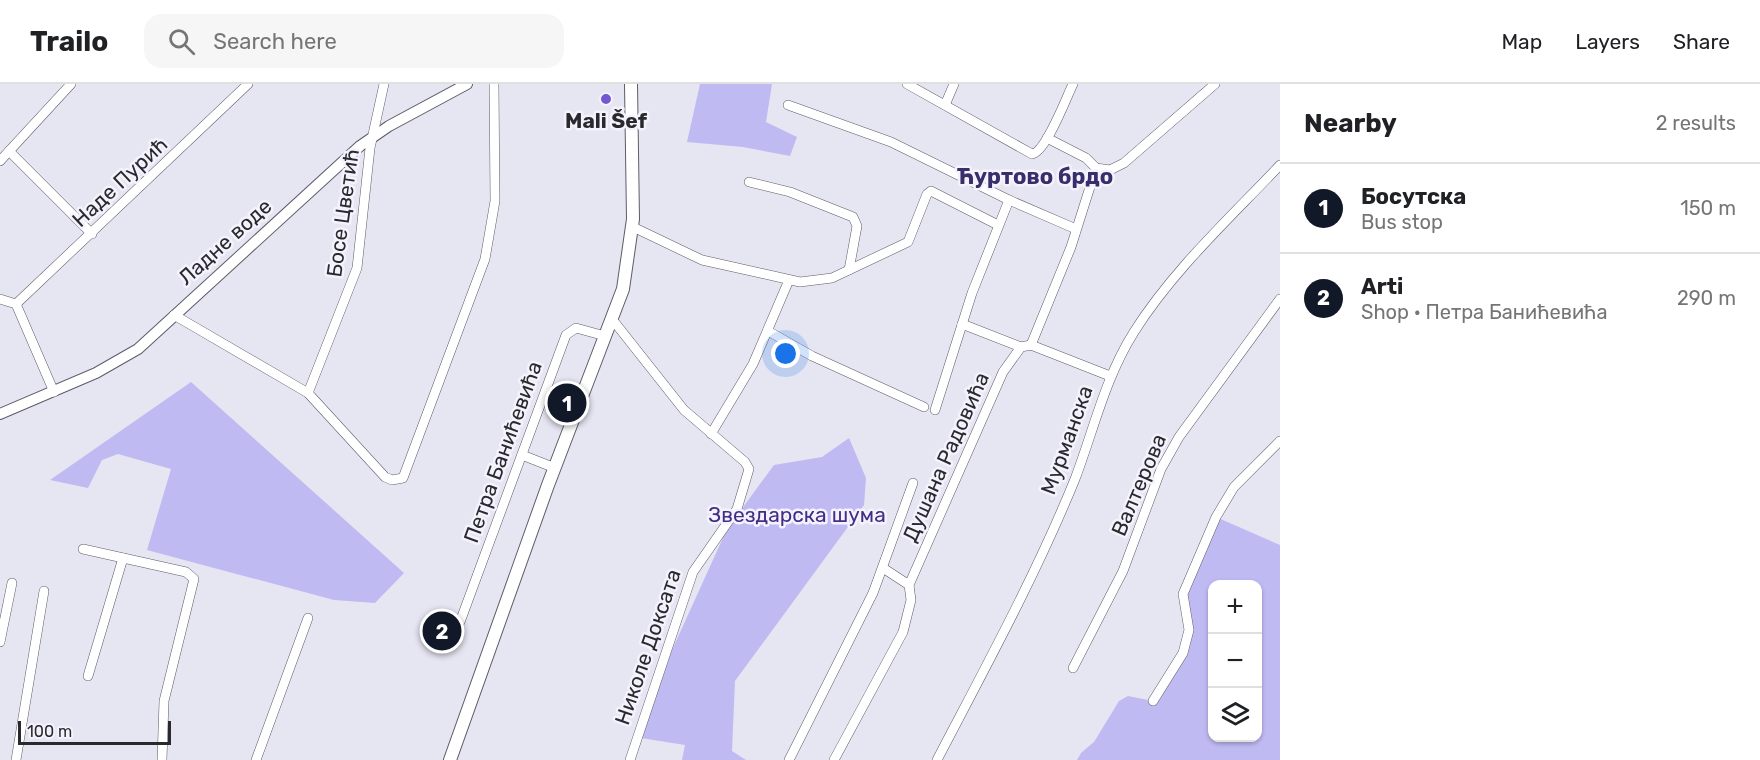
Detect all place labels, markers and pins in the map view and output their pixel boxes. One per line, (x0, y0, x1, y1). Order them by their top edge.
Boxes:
marker: Mali Šef (599, 92, 613, 106)
place label: Mali Šef (565, 108, 648, 133)
pin: 1 (548, 380, 586, 426)
pin: 2 (422, 608, 462, 654)

